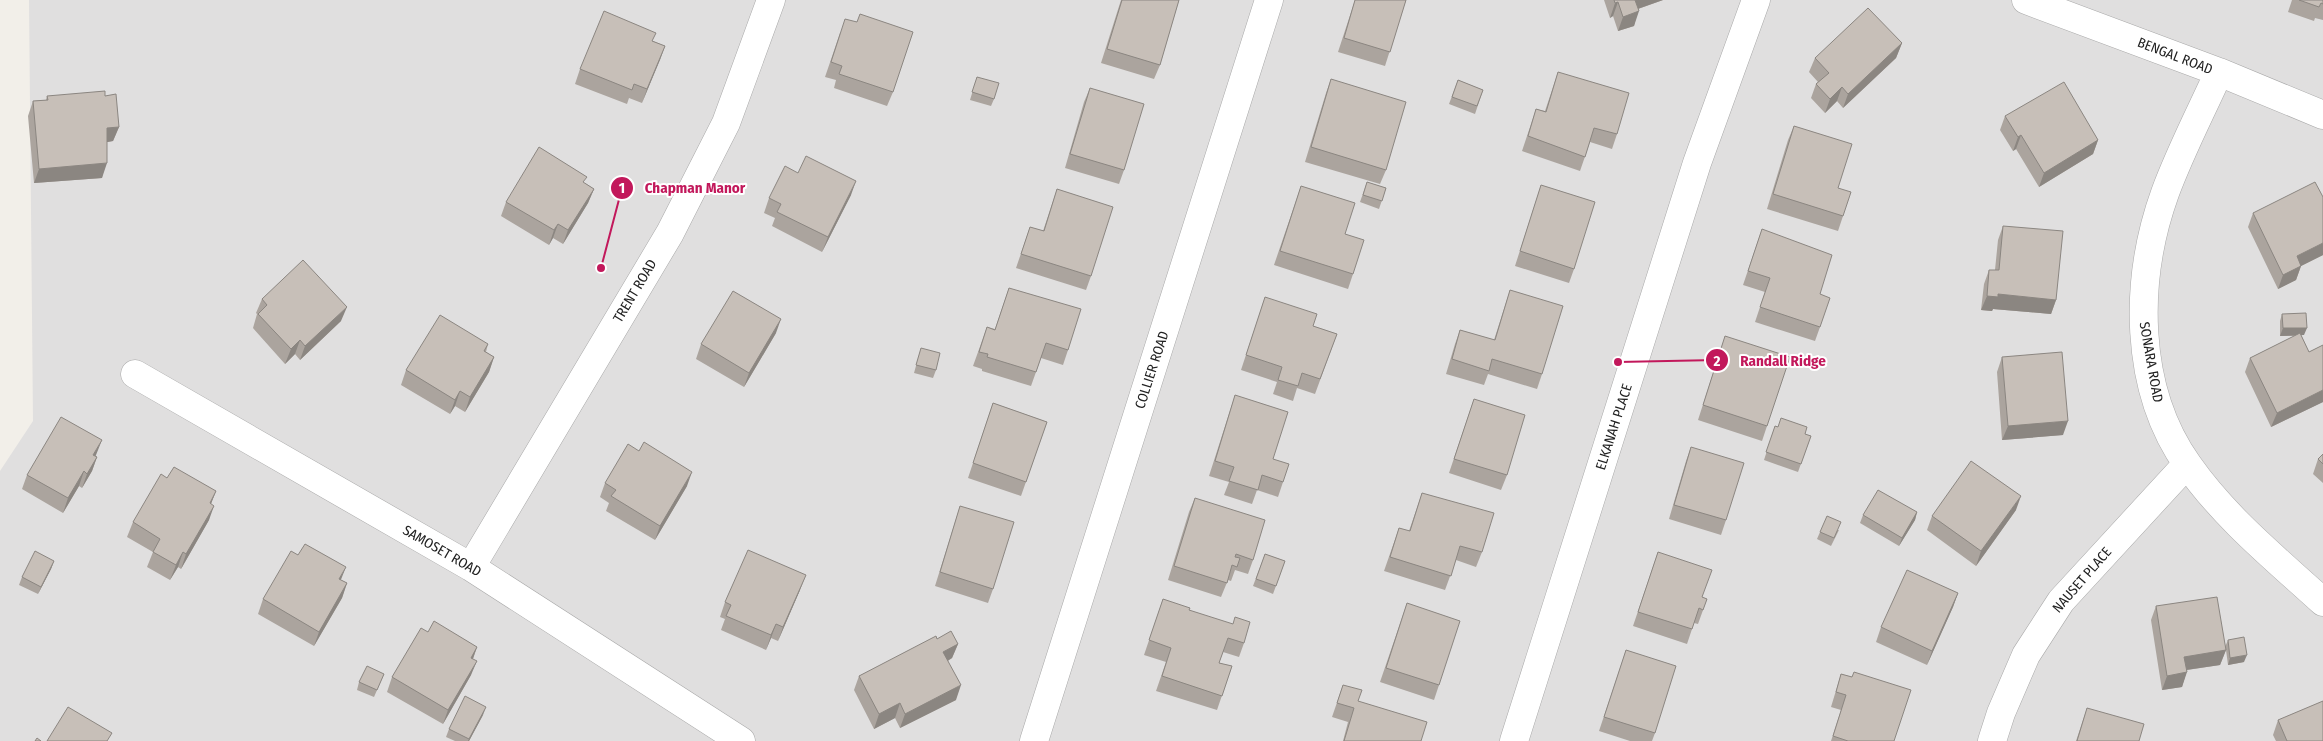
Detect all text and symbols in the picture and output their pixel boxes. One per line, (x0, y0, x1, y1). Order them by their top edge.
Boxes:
street label: BENGAL ROAD (2135, 34, 2215, 78)
callout: Chapman Manor (610, 173, 756, 203)
text: 1 (619, 179, 625, 197)
text: Chapman Manor (645, 179, 746, 197)
street label: TRENT ROAD (610, 256, 660, 326)
street label: SONARA ROAD (2136, 320, 2166, 404)
street label: COLLIER ROAD (1131, 329, 1173, 411)
callout: Randall Ridge (1705, 345, 1836, 375)
text: 2 (1713, 352, 1721, 370)
text: Randall Ridge (1740, 352, 1826, 370)
street label: ELKANAH PLACE (1592, 381, 1636, 472)
street label: SAMOSET ROAD (400, 522, 484, 580)
street label: NAUSET PLACE (2049, 543, 2115, 616)

